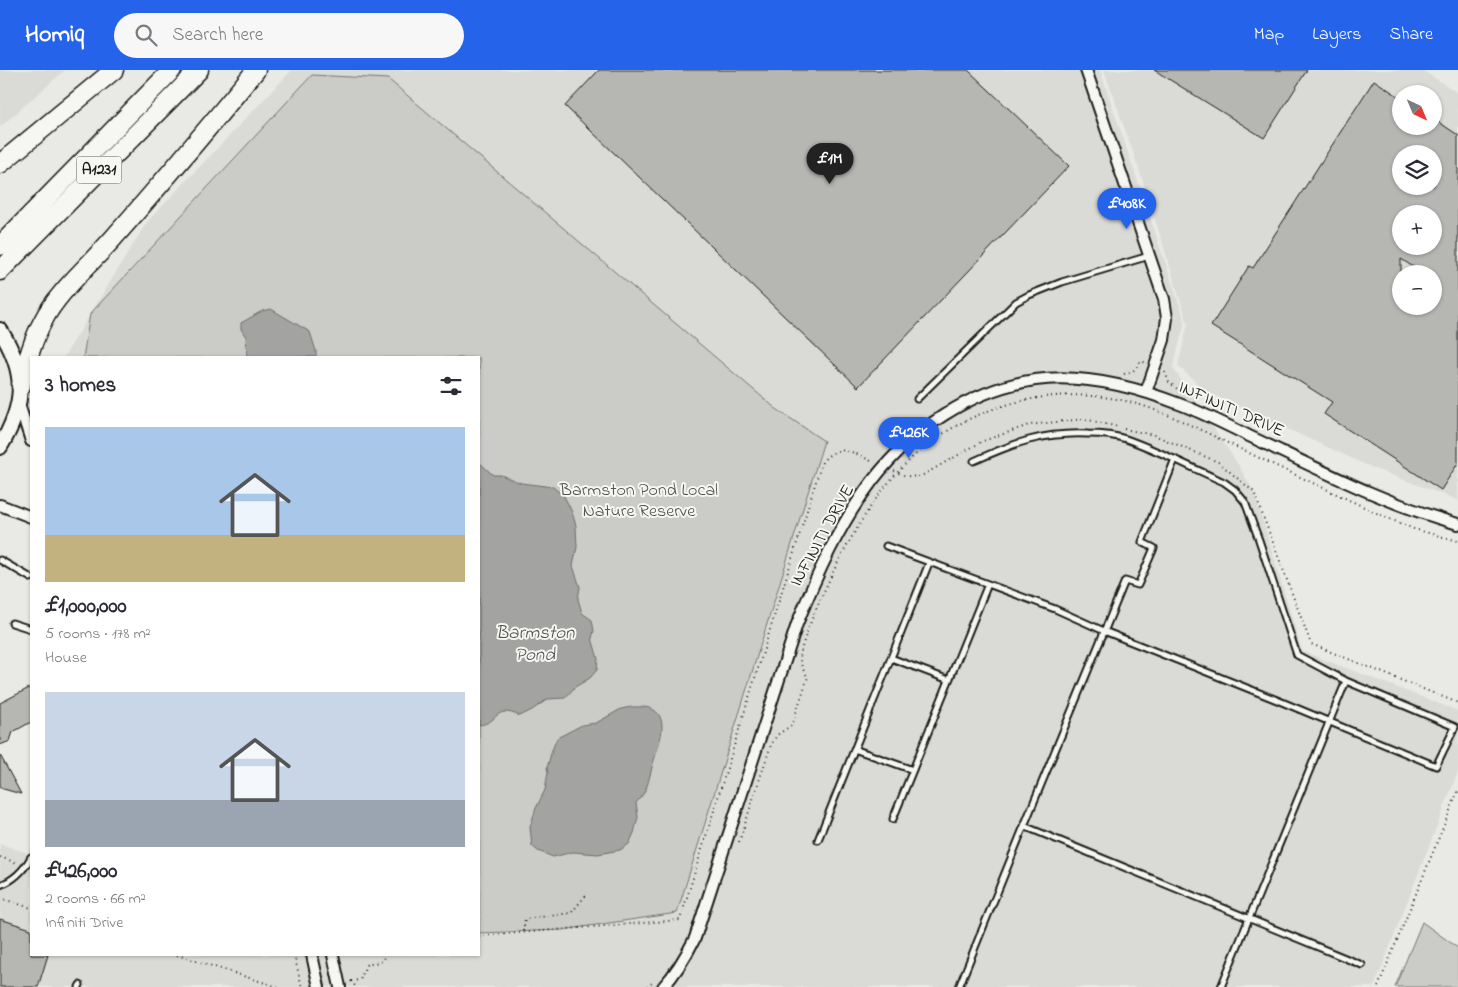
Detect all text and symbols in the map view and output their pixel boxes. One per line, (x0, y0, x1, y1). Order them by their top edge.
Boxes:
search box (114, 13, 464, 58)
text: Homiq (25, 18, 84, 53)
icon: search (132, 21, 160, 49)
text: Search here (172, 22, 263, 49)
text: Map (1254, 22, 1284, 48)
text: Layers (1312, 22, 1362, 48)
text: Share (1390, 22, 1433, 48)
north arrow (1392, 85, 1442, 135)
map controls (1392, 85, 1442, 315)
pin: £1M (806, 142, 854, 185)
button: layers (1392, 145, 1442, 195)
text: £1M (818, 147, 842, 171)
road number: A1231 (76, 156, 122, 184)
pin: £408K (1092, 188, 1162, 230)
text: £408K (1108, 192, 1146, 216)
button: + (1392, 205, 1442, 255)
button: − (1392, 265, 1442, 315)
text: 3 homes (45, 371, 116, 401)
icon: filters (437, 372, 465, 400)
street label: INFINITI DRIVE (1174, 375, 1288, 445)
pin: £426K (874, 416, 944, 459)
text: £426K (889, 421, 929, 445)
icon: home (210, 460, 300, 550)
park label: Barmston Pond Local Nature Reserve (559, 478, 718, 525)
street label: INFINITI DRIVE (784, 480, 862, 592)
text: £1,000,000 (45, 592, 127, 622)
water label: Barmston Pond (496, 620, 575, 669)
text: 5 rooms · 178 m² (45, 622, 151, 646)
text: House (45, 646, 87, 670)
icon: home (210, 725, 300, 815)
text: £426,000 (45, 857, 117, 887)
text: 2 rooms · 66 m² (45, 887, 146, 911)
text: Infiniti Drive (45, 911, 123, 935)

